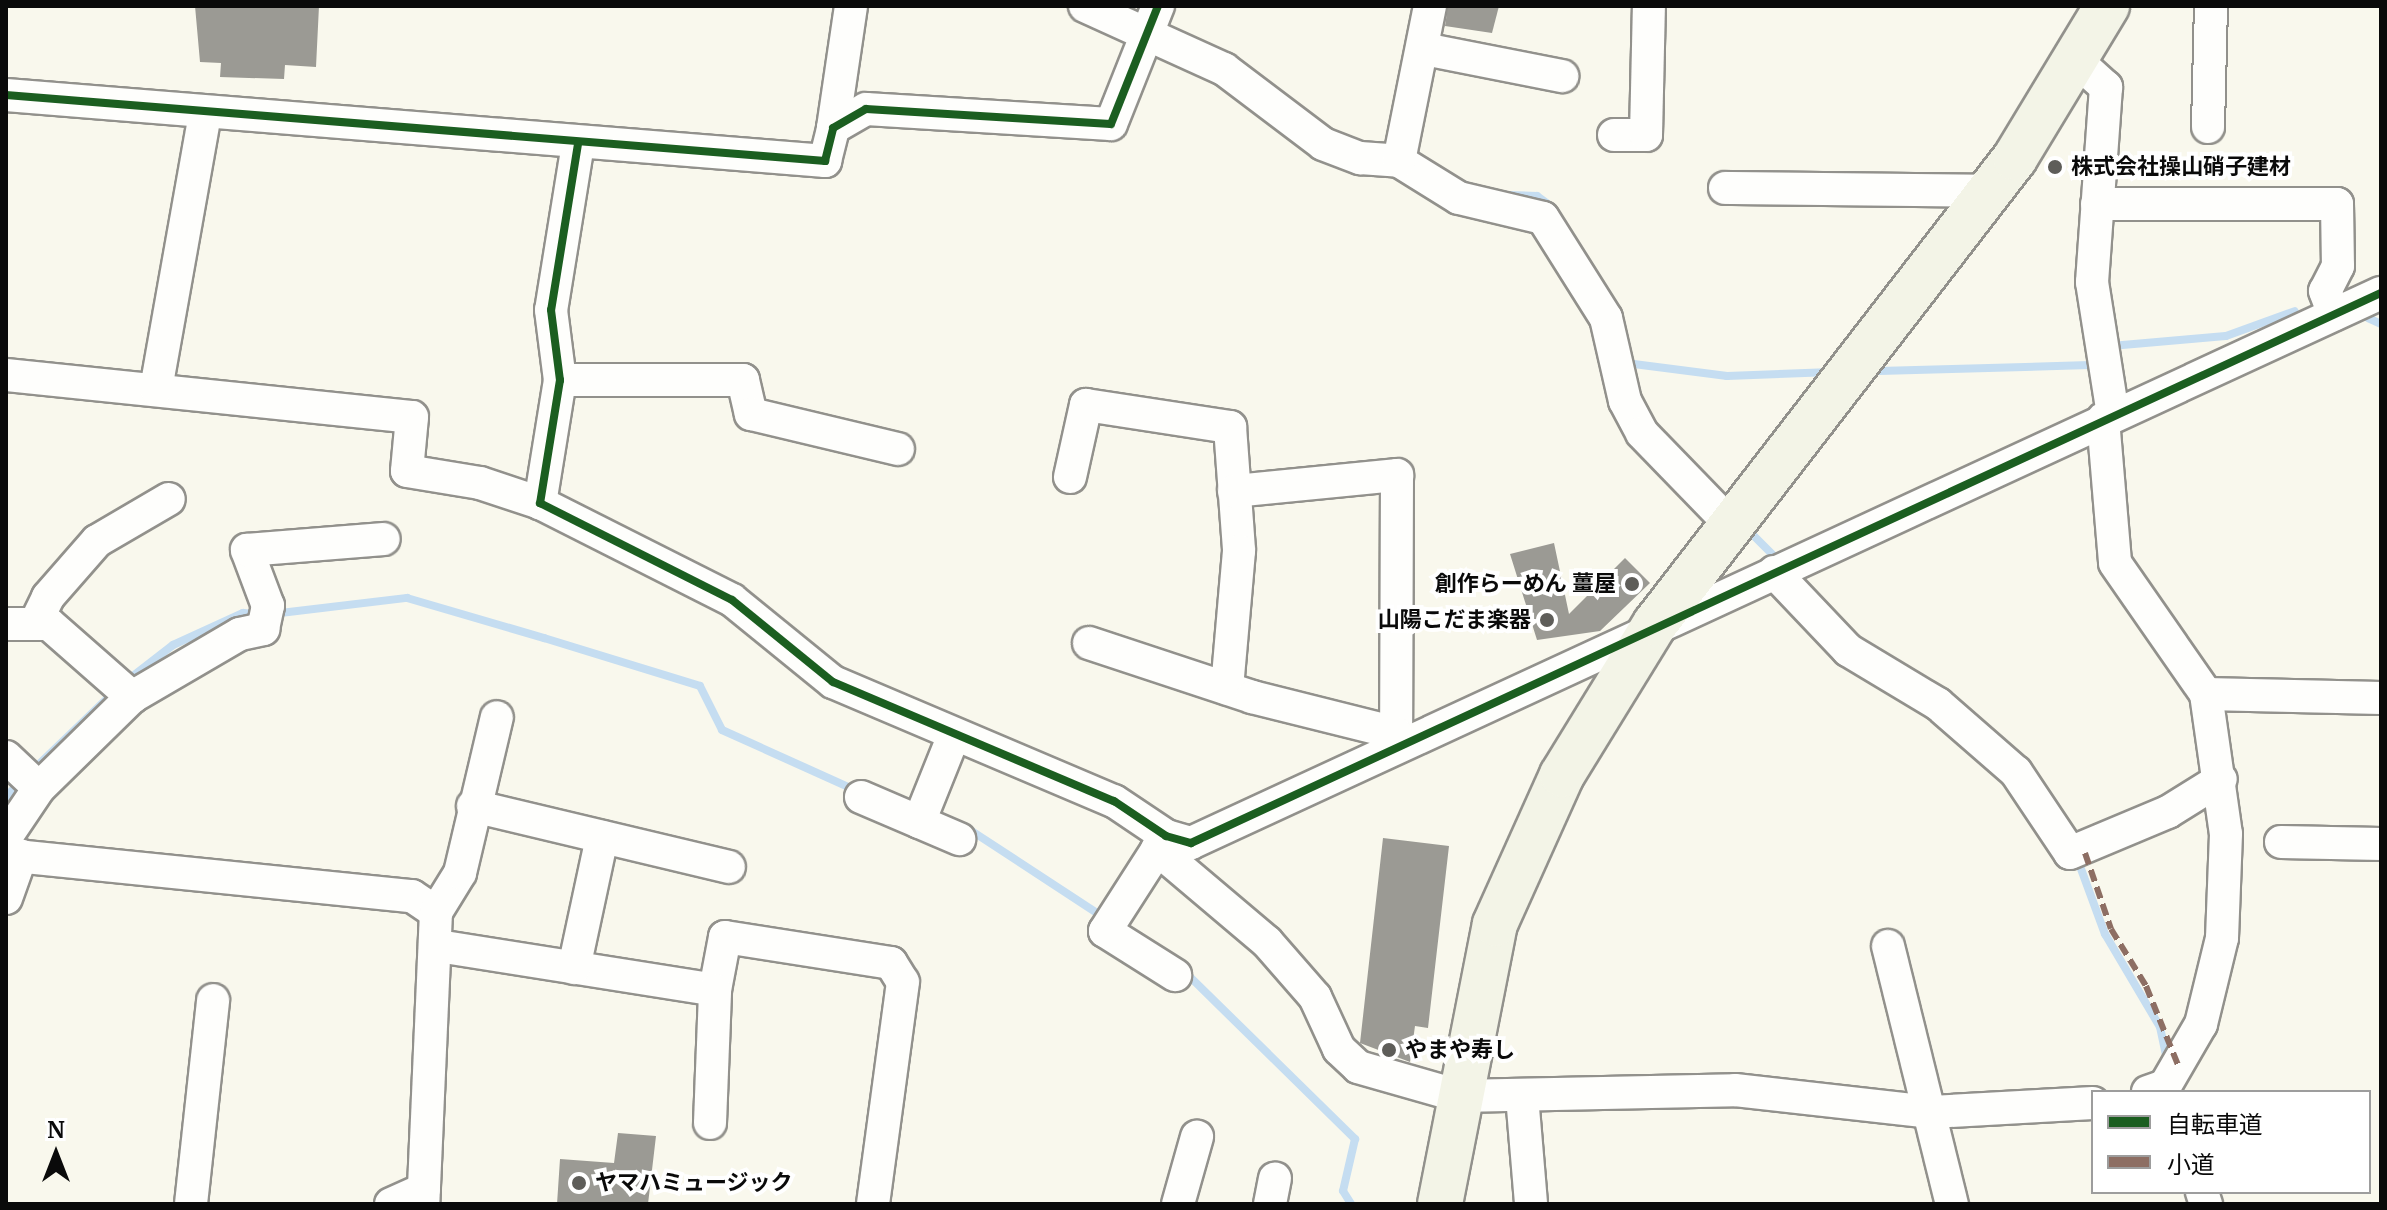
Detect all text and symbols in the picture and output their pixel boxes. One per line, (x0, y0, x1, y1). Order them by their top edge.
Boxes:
place label: 株式会社操山硝子建材 (2071, 154, 2291, 180)
marker: 株式会社操山硝子建材 (2046, 158, 2064, 176)
place label: 創作らーめん 薑屋 (1435, 571, 1616, 597)
marker: 創作らーめん 薑屋 (1623, 575, 1641, 593)
place label: 山陽こだま楽器 (1377, 607, 1531, 633)
marker: 山陽こだま楽器 (1538, 611, 1556, 629)
place label: やまや寿し (1405, 1037, 1515, 1063)
marker: やまや寿し (1380, 1041, 1398, 1059)
legend (2091, 1090, 2371, 1194)
text: 自転車道 (2167, 1109, 2263, 1140)
north arrow (16, 1114, 96, 1194)
text: N (47, 1116, 65, 1144)
text: 小道 (2167, 1149, 2215, 1180)
place label: ヤマハミュージック (595, 1170, 793, 1196)
marker: ヤマハミュージック (570, 1174, 588, 1192)

